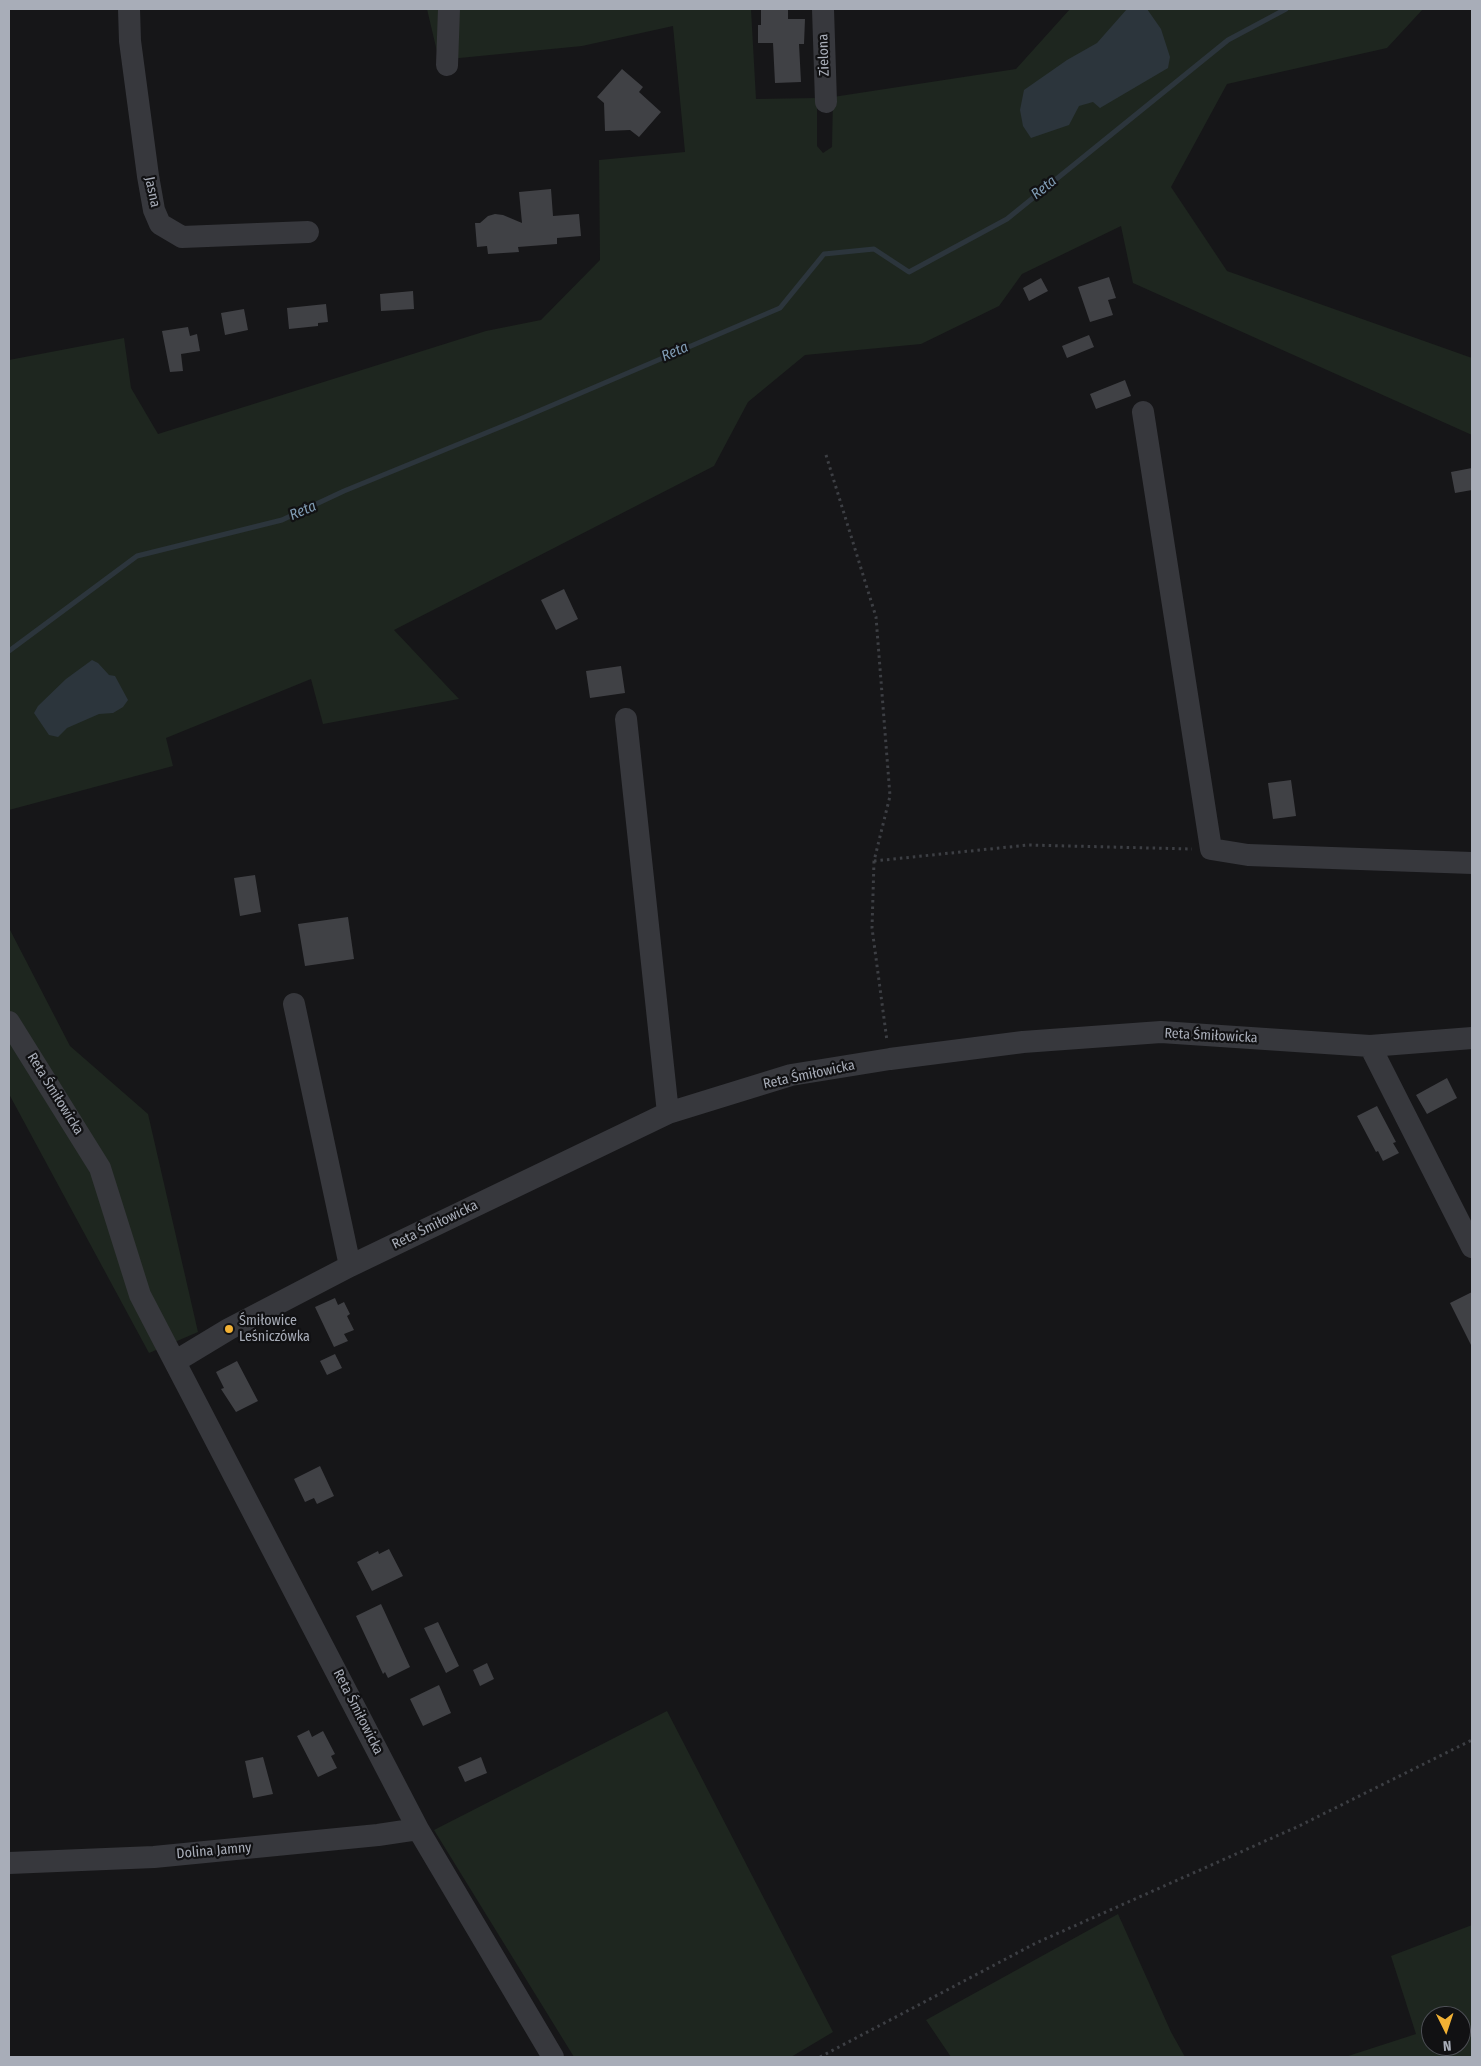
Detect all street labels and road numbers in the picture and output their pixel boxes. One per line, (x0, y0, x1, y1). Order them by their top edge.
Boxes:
street label: Zielona (815, 34, 833, 76)
street label: Jasna (141, 175, 163, 209)
street label: Reta Śmiłowicka (1164, 1025, 1258, 1047)
street label: Reta Śmiłowicka (23, 1050, 87, 1138)
street label: Reta Śmiłowicka (762, 1057, 856, 1093)
street label: Reta Śmiłowicka (389, 1197, 481, 1253)
street label: Reta Śmiłowicka (329, 1667, 387, 1757)
street label: Dolina Jamny (176, 1839, 252, 1863)

